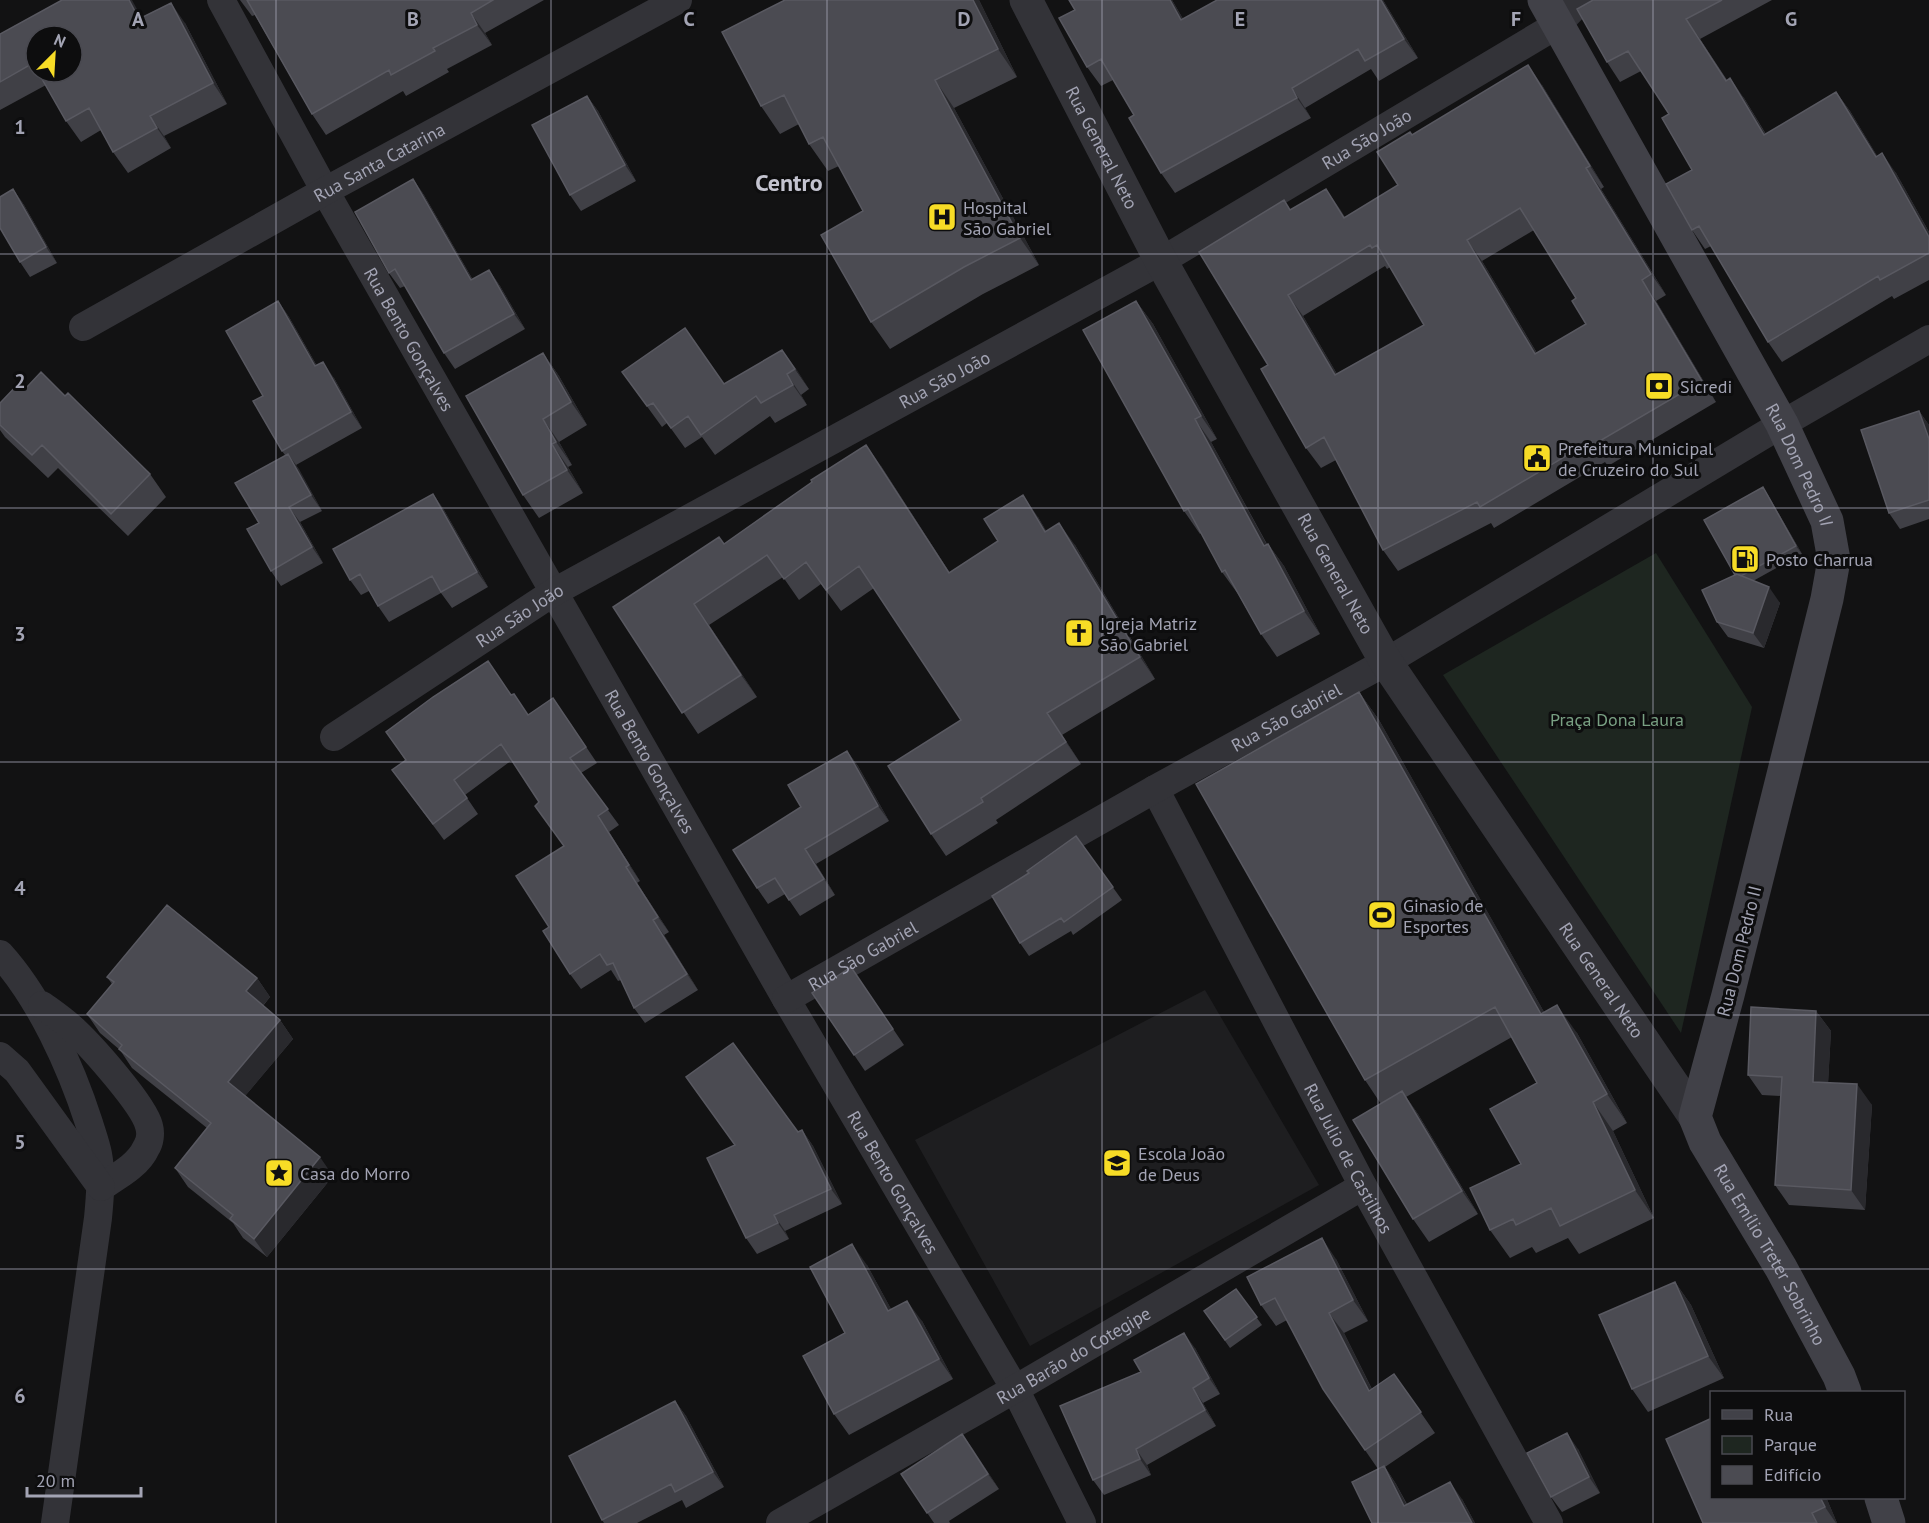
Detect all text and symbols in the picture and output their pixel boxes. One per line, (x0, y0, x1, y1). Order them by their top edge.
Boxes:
text: A (132, 6, 145, 32)
text: B (407, 6, 419, 32)
text: C (683, 6, 695, 32)
text: D (958, 6, 971, 32)
text: E (1235, 6, 1245, 32)
text: F (1511, 6, 1521, 32)
text: G (1785, 6, 1797, 32)
north arrow (24, 24, 84, 84)
text: N (51, 29, 69, 52)
street label: Rua General Neto (1061, 82, 1144, 213)
street label: Rua São João (1317, 103, 1415, 174)
text: 1 (14, 114, 26, 140)
street label: Rua Santa Catarina (309, 117, 449, 207)
district label: Centro (755, 167, 823, 198)
place label: Hospital São Gabriel (963, 196, 1052, 240)
hospital icon: Hospital São Gabriel (926, 201, 958, 233)
street label: Rua Bento Gonçalves (359, 263, 460, 415)
street label: Rua São João (895, 345, 994, 413)
text: 2 (14, 368, 26, 394)
bank icon: Sicredi (1643, 370, 1675, 402)
place label: Sicredi (1680, 375, 1732, 398)
street label: Rua Dom Pedro II (1761, 399, 1839, 528)
place label: Prefeitura Municipal de Cruzeiro do Sul (1558, 437, 1714, 481)
public building icon: Prefeitura Municipal de Cruzeiro do Sul (1521, 442, 1553, 474)
street label: Rua General Neto (1293, 509, 1379, 638)
fuel station icon: Posto Charrua (1729, 543, 1761, 575)
place label: Posto Charrua (1766, 548, 1873, 571)
street label: Rua São João (471, 578, 567, 652)
place label: Igreja Matriz São Gabriel (1100, 612, 1197, 656)
church icon: Igreja Matriz São Gabriel (1063, 617, 1095, 649)
text: 3 (14, 621, 26, 647)
street label: Rua São Gabriel (1227, 677, 1346, 756)
street label: Rua Bento Gonçalves (600, 685, 700, 837)
park label: Praça Dona Laura (1550, 708, 1684, 731)
text: 4 (14, 875, 26, 901)
street label: Rua Dom Pedro II (1712, 883, 1766, 1019)
place label: Ginasio de Esportes (1403, 894, 1483, 938)
sports icon: Ginasio de Esportes (1366, 899, 1398, 931)
street label: Rua São Gabriel (804, 915, 922, 996)
street label: Rua General Neto (1554, 918, 1649, 1042)
street label: Rua Julio de Castilhos (1300, 1079, 1398, 1237)
street label: Rua Bento Gonçalves (843, 1106, 944, 1258)
text: 5 (14, 1129, 26, 1155)
place label: Escola João de Deus (1138, 1142, 1225, 1186)
school or university icon: Escola João de Deus (1101, 1147, 1133, 1179)
place icon: Casa do Morro (263, 1157, 295, 1189)
street label: Rua Emílio Treter Sobrinho (1709, 1159, 1832, 1349)
place label: Casa do Morro (300, 1162, 410, 1185)
street label: Rua Barão do Cotegipe (992, 1301, 1155, 1409)
text: 6 (14, 1383, 26, 1409)
legend (1710, 1391, 1905, 1499)
text: Rua (1764, 1403, 1793, 1426)
text: Parque (1764, 1433, 1817, 1456)
scale bar (27, 1460, 141, 1498)
text: Edifício (1764, 1463, 1821, 1486)
text: 20 m (36, 1469, 75, 1492)

